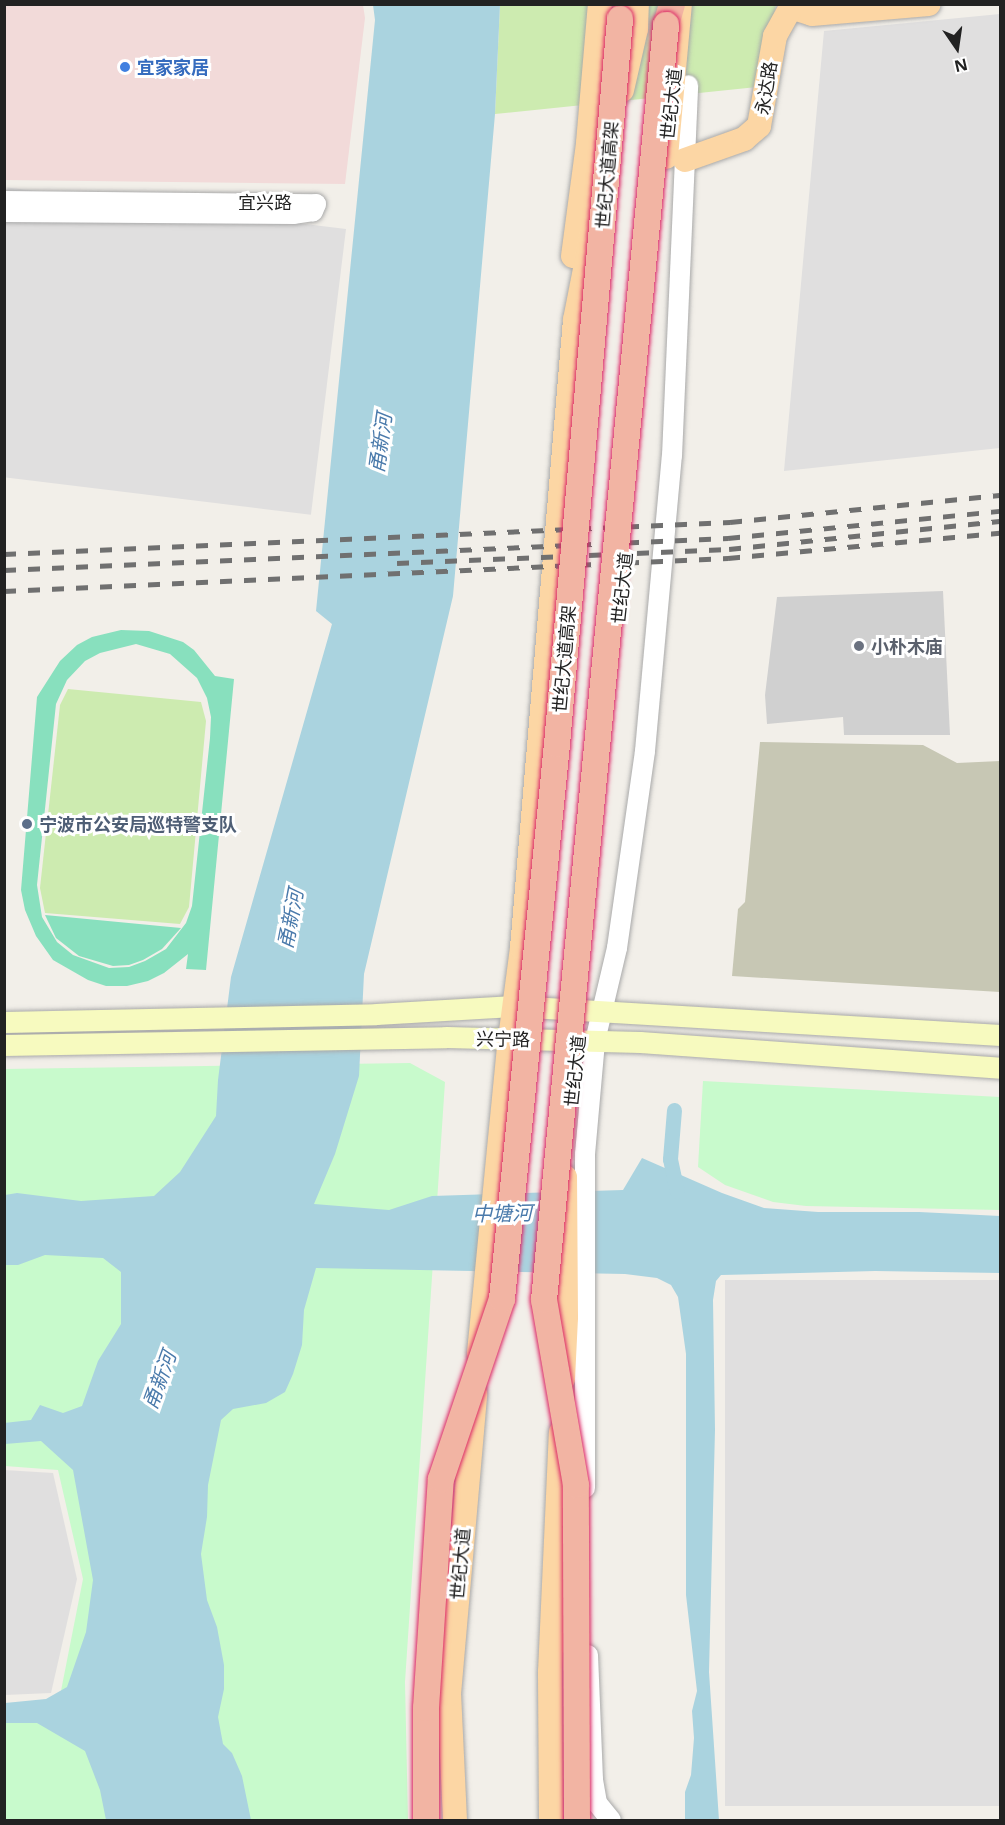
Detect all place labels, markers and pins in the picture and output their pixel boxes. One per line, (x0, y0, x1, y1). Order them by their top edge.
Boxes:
place label: 宜家家居 (137, 56, 209, 78)
marker: 宜家家居 (118, 60, 132, 74)
place label: 小朴木庙 (871, 635, 943, 657)
marker: 小朴木庙 (852, 639, 866, 653)
place label: 宁波市公安局巡特警支队 (39, 813, 237, 835)
marker: 宁波市公安局巡特警支队 (20, 817, 34, 831)

